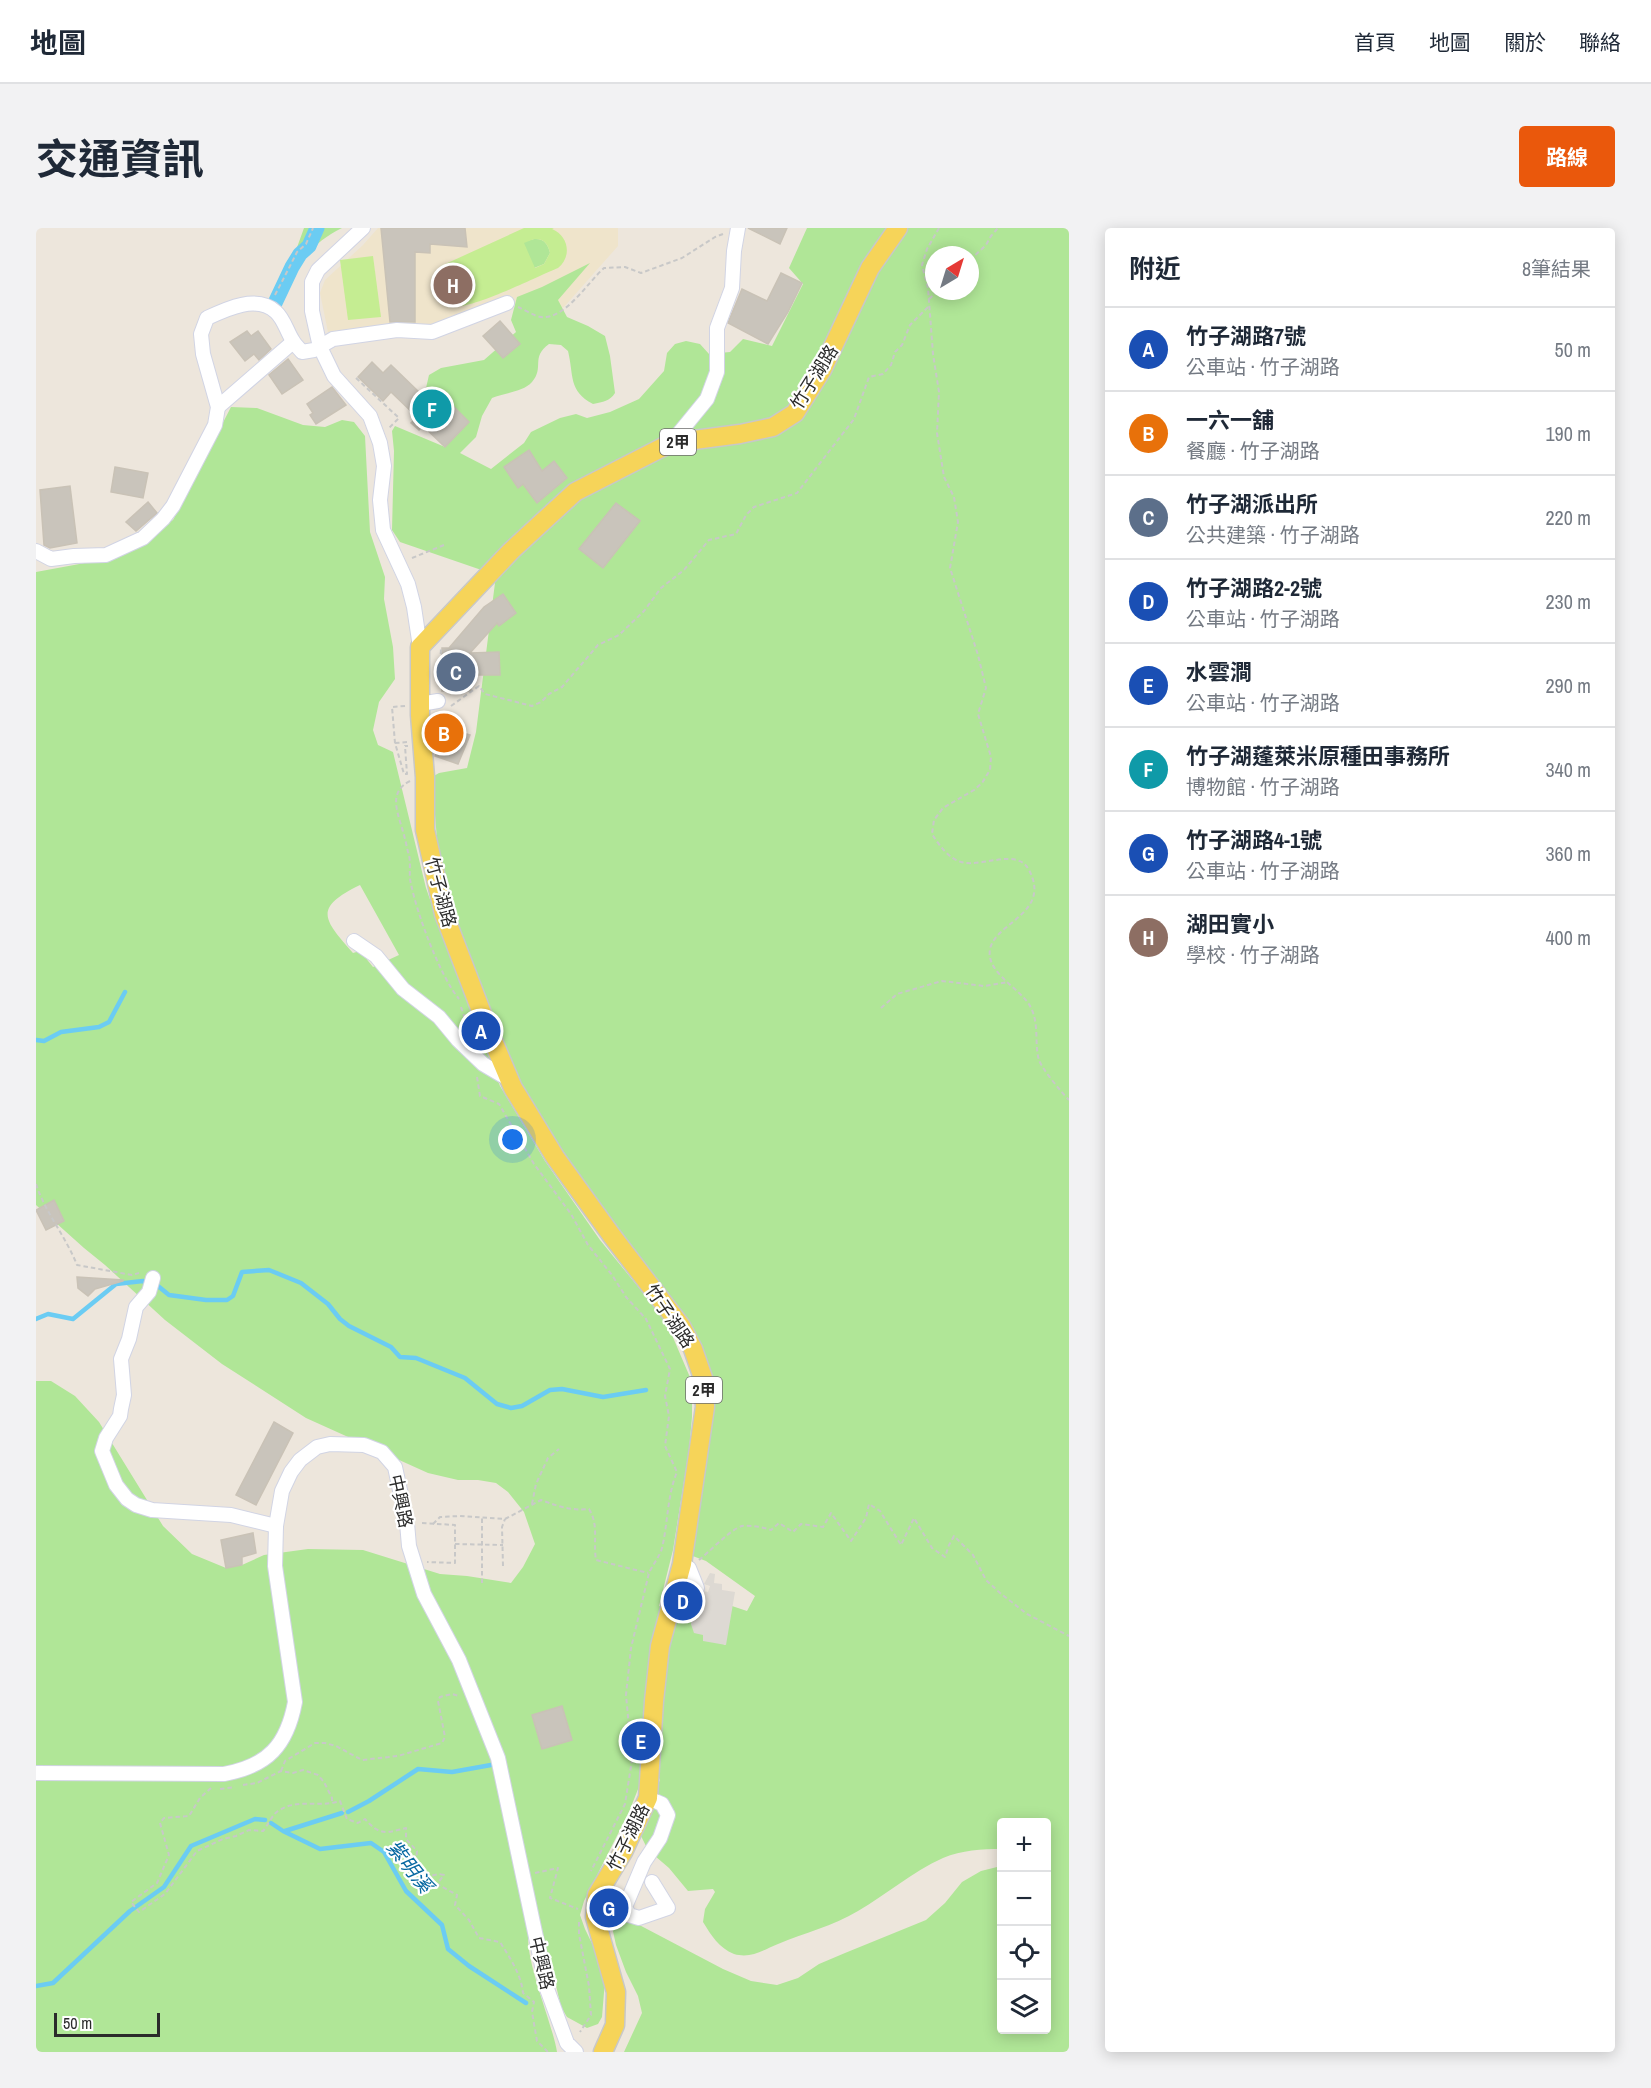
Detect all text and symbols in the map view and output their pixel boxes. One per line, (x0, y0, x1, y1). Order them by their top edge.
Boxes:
text: 地圖 (30, 24, 86, 62)
text: 首頁 (1354, 28, 1396, 57)
text: 地圖 (1429, 28, 1471, 57)
text: 關於 (1504, 28, 1546, 57)
text: 聯絡 (1579, 28, 1621, 57)
button: 路線 (1519, 126, 1615, 187)
text: 交通資訊 (36, 131, 204, 187)
north arrow (925, 246, 979, 300)
text: 附近 (1129, 251, 1181, 286)
text: 8筆結果 (1522, 255, 1591, 282)
pin: H (434, 262, 472, 308)
text: 竹子湖路7號 (1186, 321, 1306, 351)
text: A (1143, 336, 1154, 363)
text: 50 m (1555, 336, 1591, 363)
street label: 竹子湖路 (784, 340, 844, 414)
text: 公車站 · 竹子湖路 (1186, 353, 1340, 380)
pin: F (412, 386, 452, 432)
text: 一六一舖 (1186, 405, 1274, 435)
text: B (1143, 420, 1154, 447)
text: 190 m (1545, 420, 1591, 447)
road number: 2甲 (660, 429, 696, 455)
text: 餐廳 · 竹子湖路 (1186, 437, 1320, 464)
text: 竹子湖派出所 (1186, 489, 1318, 519)
text: C (1143, 504, 1154, 531)
text: 220 m (1545, 504, 1591, 531)
text: 公共建築 · 竹子湖路 (1186, 521, 1360, 548)
text: 竹子湖路2-2號 (1186, 573, 1322, 603)
text: D (1143, 588, 1154, 615)
text: 230 m (1545, 588, 1591, 615)
text: 公車站 · 竹子湖路 (1186, 605, 1340, 632)
pin: C (436, 650, 476, 694)
text: 水雲澗 (1186, 657, 1252, 687)
text: E (1143, 672, 1154, 699)
text: 290 m (1545, 672, 1591, 699)
text: 公車站 · 竹子湖路 (1186, 689, 1340, 716)
pin: B (424, 710, 464, 756)
text: 竹子湖蓬萊米原種田事務所 (1186, 741, 1450, 771)
text: F (1143, 756, 1154, 783)
text: 340 m (1545, 756, 1591, 783)
text: 博物館 · 竹子湖路 (1186, 773, 1340, 800)
text: 竹子湖路4-1號 (1186, 825, 1322, 855)
text: G (1142, 840, 1155, 867)
text: 360 m (1545, 840, 1591, 867)
street label: 竹子湖路 (420, 854, 462, 930)
text: 公車站 · 竹子湖路 (1186, 857, 1340, 884)
text: 湖田實小 (1186, 909, 1274, 939)
text: H (1143, 924, 1154, 951)
text: 400 m (1545, 924, 1591, 951)
text: 學校 · 竹子湖路 (1186, 941, 1320, 968)
pin: A (462, 1008, 500, 1054)
your location (498, 1125, 527, 1154)
street label: 竹子湖路 (640, 1279, 700, 1353)
road number: 2甲 (686, 1377, 722, 1403)
street label: 中興路 (383, 1472, 419, 1530)
pin: D (664, 1578, 702, 1624)
pin: E (622, 1718, 660, 1764)
street label: 竹子湖路 (601, 1799, 655, 1875)
map controls (997, 1818, 1051, 2034)
button: + (997, 1818, 1051, 1872)
water label: 紫明溪 (381, 1834, 441, 1900)
button: − (997, 1872, 1051, 1926)
pin: G (590, 1886, 628, 1930)
button: locate (997, 1926, 1051, 1980)
street label: 中興路 (524, 1934, 560, 1992)
button: layers (997, 1980, 1051, 2034)
scale bar (54, 2010, 160, 2038)
text: 50 m (63, 2012, 92, 2034)

